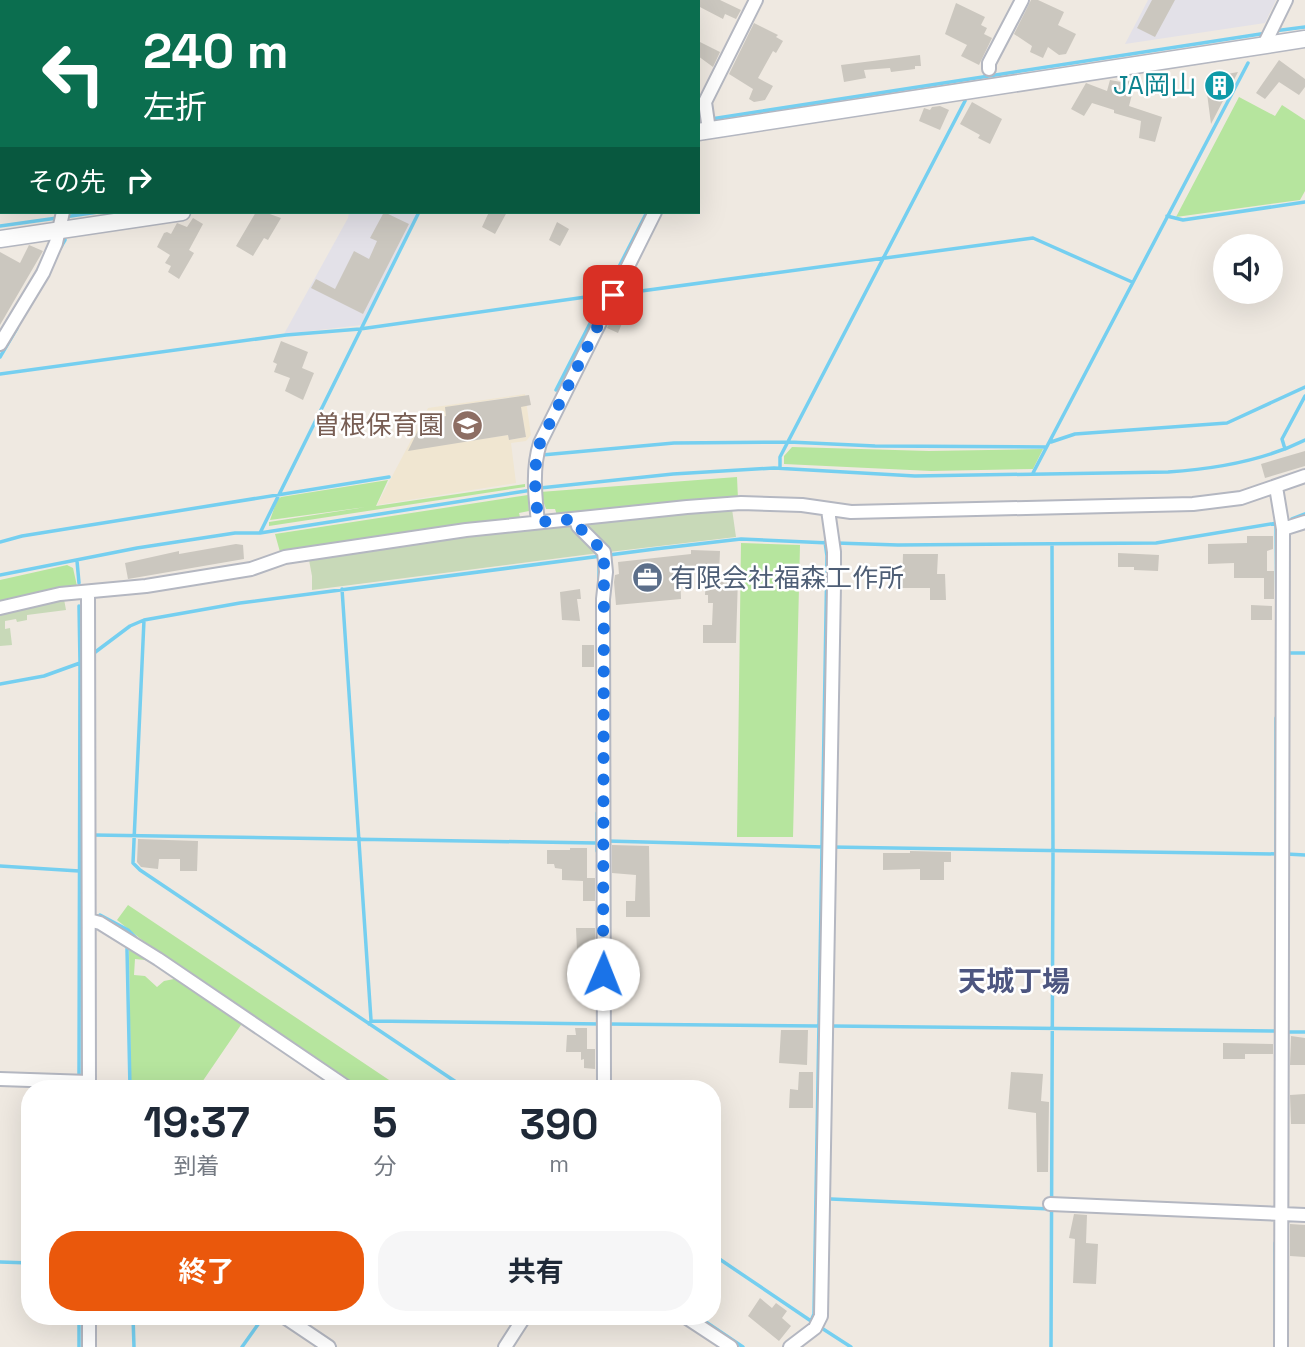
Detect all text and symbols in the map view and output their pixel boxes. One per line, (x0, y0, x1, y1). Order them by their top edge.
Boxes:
text: 240 m (143, 20, 289, 82)
icon: left (28, 28, 119, 119)
place label: JA岡山 (1113, 68, 1196, 102)
building icon: JA岡山 (1202, 68, 1236, 102)
text: 左折 (143, 87, 207, 127)
icon: right (120, 161, 158, 199)
text: その先 (28, 165, 106, 199)
map controls (1213, 234, 1283, 304)
button: sound (1213, 234, 1283, 304)
pin (583, 265, 643, 325)
icon: arrive (594, 276, 632, 314)
place label: 曽根保育園 (314, 408, 444, 442)
school or university icon: 曽根保育園 (450, 408, 484, 442)
office icon: 有限会社福森工作所 (630, 561, 664, 595)
place label: 有限会社福森工作所 (670, 561, 904, 595)
position arrow (566, 937, 640, 1011)
district label: 天城丁場 (958, 963, 1070, 999)
text: 19:37 (143, 1096, 250, 1149)
text: 5 (372, 1096, 397, 1149)
text: 390 (520, 1098, 599, 1151)
text: m (549, 1149, 569, 1179)
text: 到着 (174, 1151, 220, 1181)
text: 分 (373, 1151, 396, 1181)
button: 終了 (49, 1231, 364, 1311)
button: 共有 (378, 1231, 693, 1311)

